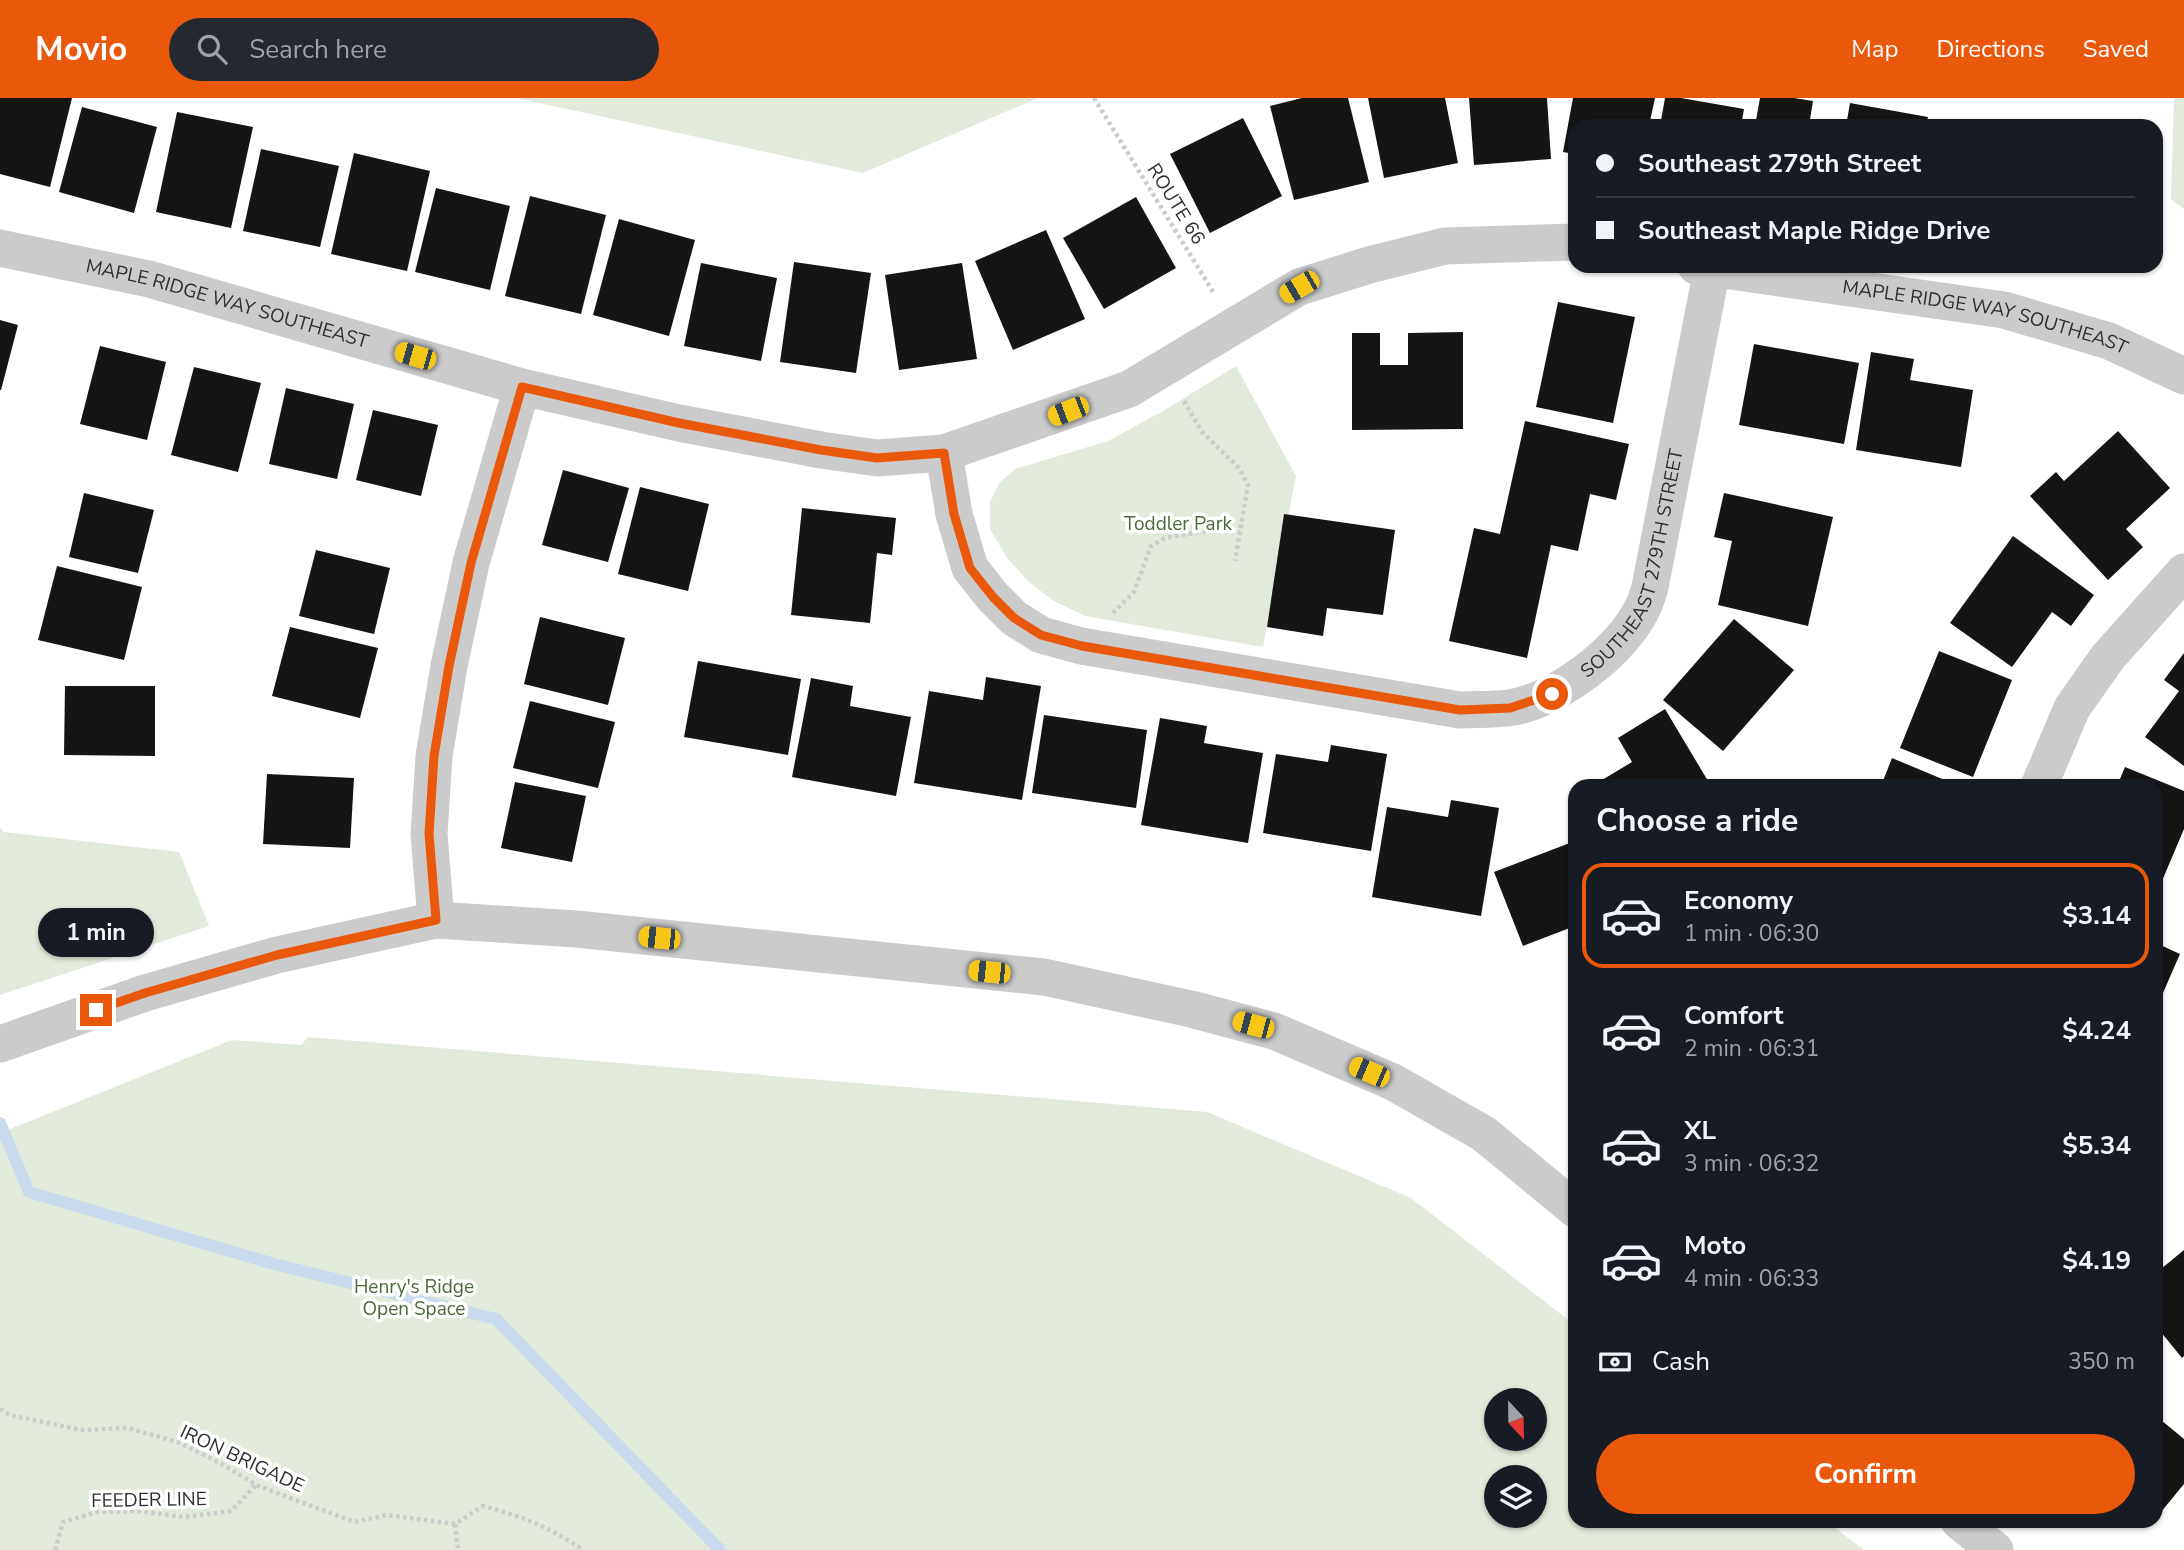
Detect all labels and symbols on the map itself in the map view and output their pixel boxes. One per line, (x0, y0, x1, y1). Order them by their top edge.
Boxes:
street label: ROUTE 66 (1141, 158, 1211, 250)
street label: MAPLE RIDGE WAY SOUTHEAST (83, 253, 372, 355)
car (1276, 267, 1323, 307)
street label: MAPLE RIDGE WAY SOUTHEAST (1841, 274, 2133, 361)
car (392, 340, 439, 372)
car (1045, 394, 1092, 428)
street label: SOUTHEAST 279TH STREET (1575, 446, 1690, 684)
park label: Toddler Park (1124, 511, 1232, 537)
route start (1536, 678, 1568, 710)
callout: 1 min (38, 908, 154, 958)
car (638, 925, 681, 951)
car (968, 959, 1011, 985)
route end (80, 994, 112, 1026)
car (1230, 1009, 1277, 1041)
car (1346, 1054, 1393, 1090)
park label: Henry's Ridge Open Space (354, 1274, 474, 1322)
north arrow (1484, 1388, 1547, 1451)
street label: IRON BRIGADE (176, 1419, 308, 1499)
street label: FEEDER LINE (91, 1486, 207, 1514)

